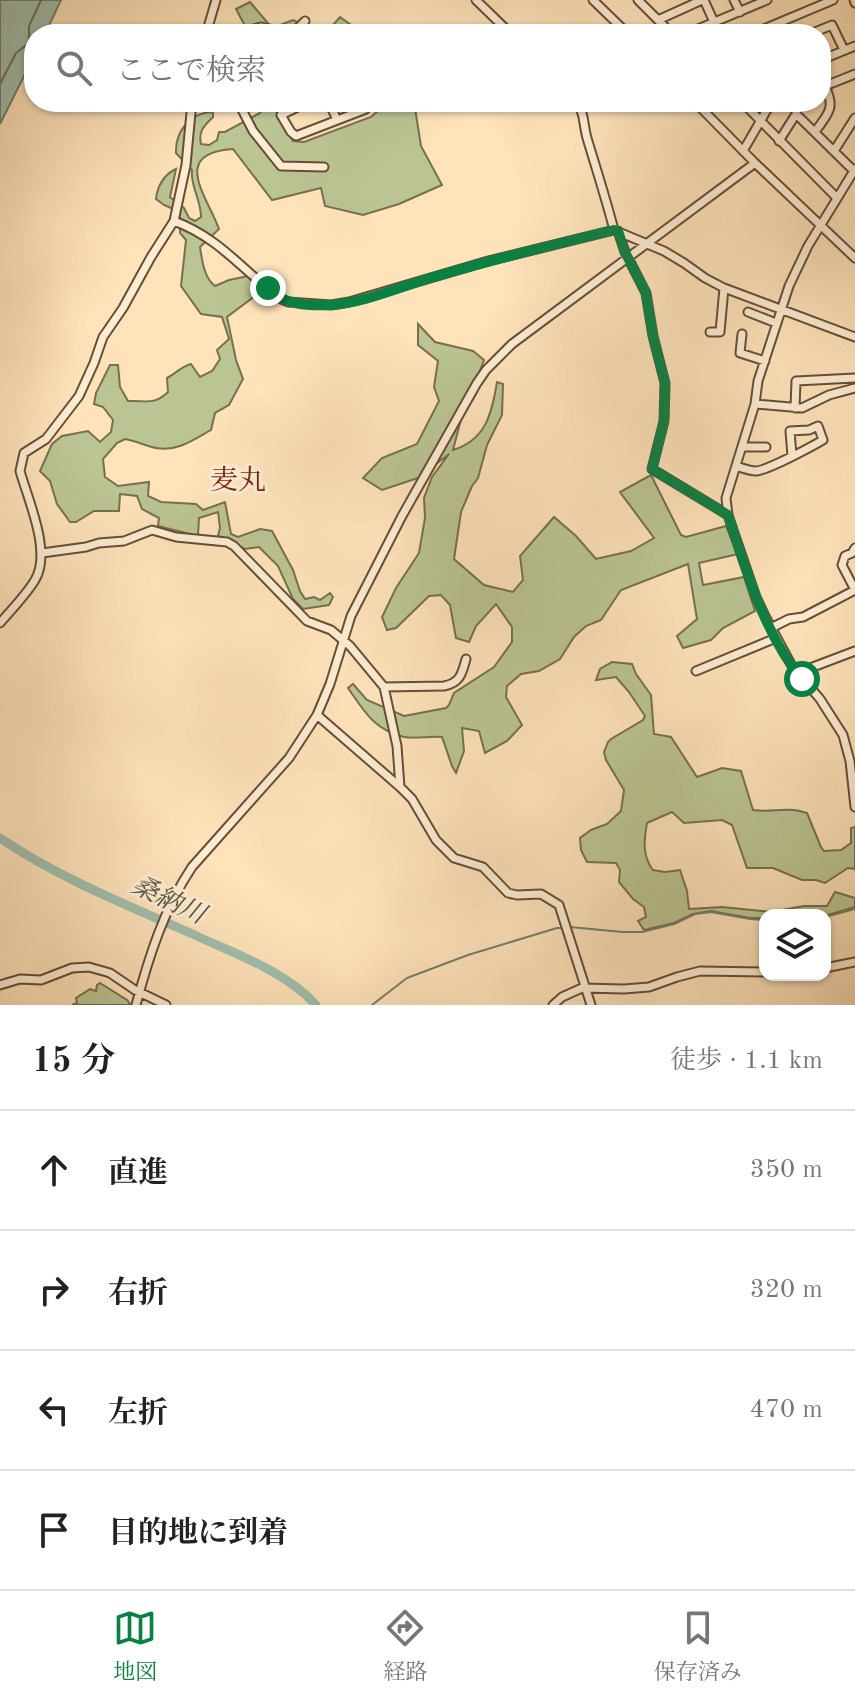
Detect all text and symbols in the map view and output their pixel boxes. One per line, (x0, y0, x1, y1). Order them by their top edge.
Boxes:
search box (24, 24, 831, 112)
icon: search (52, 46, 96, 90)
text: ここで検索 (116, 57, 266, 87)
route end (250, 270, 286, 306)
district label: 麦丸 (210, 465, 266, 496)
route start (784, 661, 820, 697)
water label: 桑納川 (127, 871, 212, 931)
map controls (759, 909, 831, 981)
button: layers (759, 909, 831, 981)
text: 15 分 (32, 1045, 115, 1079)
text: 徒歩 · 1.1 km (670, 1048, 823, 1074)
icon: ahead (32, 1148, 76, 1192)
text: 350 m (750, 1157, 823, 1183)
text: 直進 (108, 1159, 168, 1189)
icon: right (32, 1268, 76, 1312)
text: 320 m (750, 1277, 823, 1303)
text: 右折 (108, 1279, 168, 1309)
icon: left (32, 1388, 76, 1432)
text: 470 m (750, 1397, 823, 1423)
text: 左折 (108, 1399, 168, 1429)
icon: arrive (32, 1508, 76, 1552)
text: 目的地に到着 (108, 1519, 288, 1549)
tab: 地図 (113, 1606, 157, 1687)
tab: 経路 (383, 1606, 428, 1687)
tab: 保存済み (654, 1606, 742, 1687)

